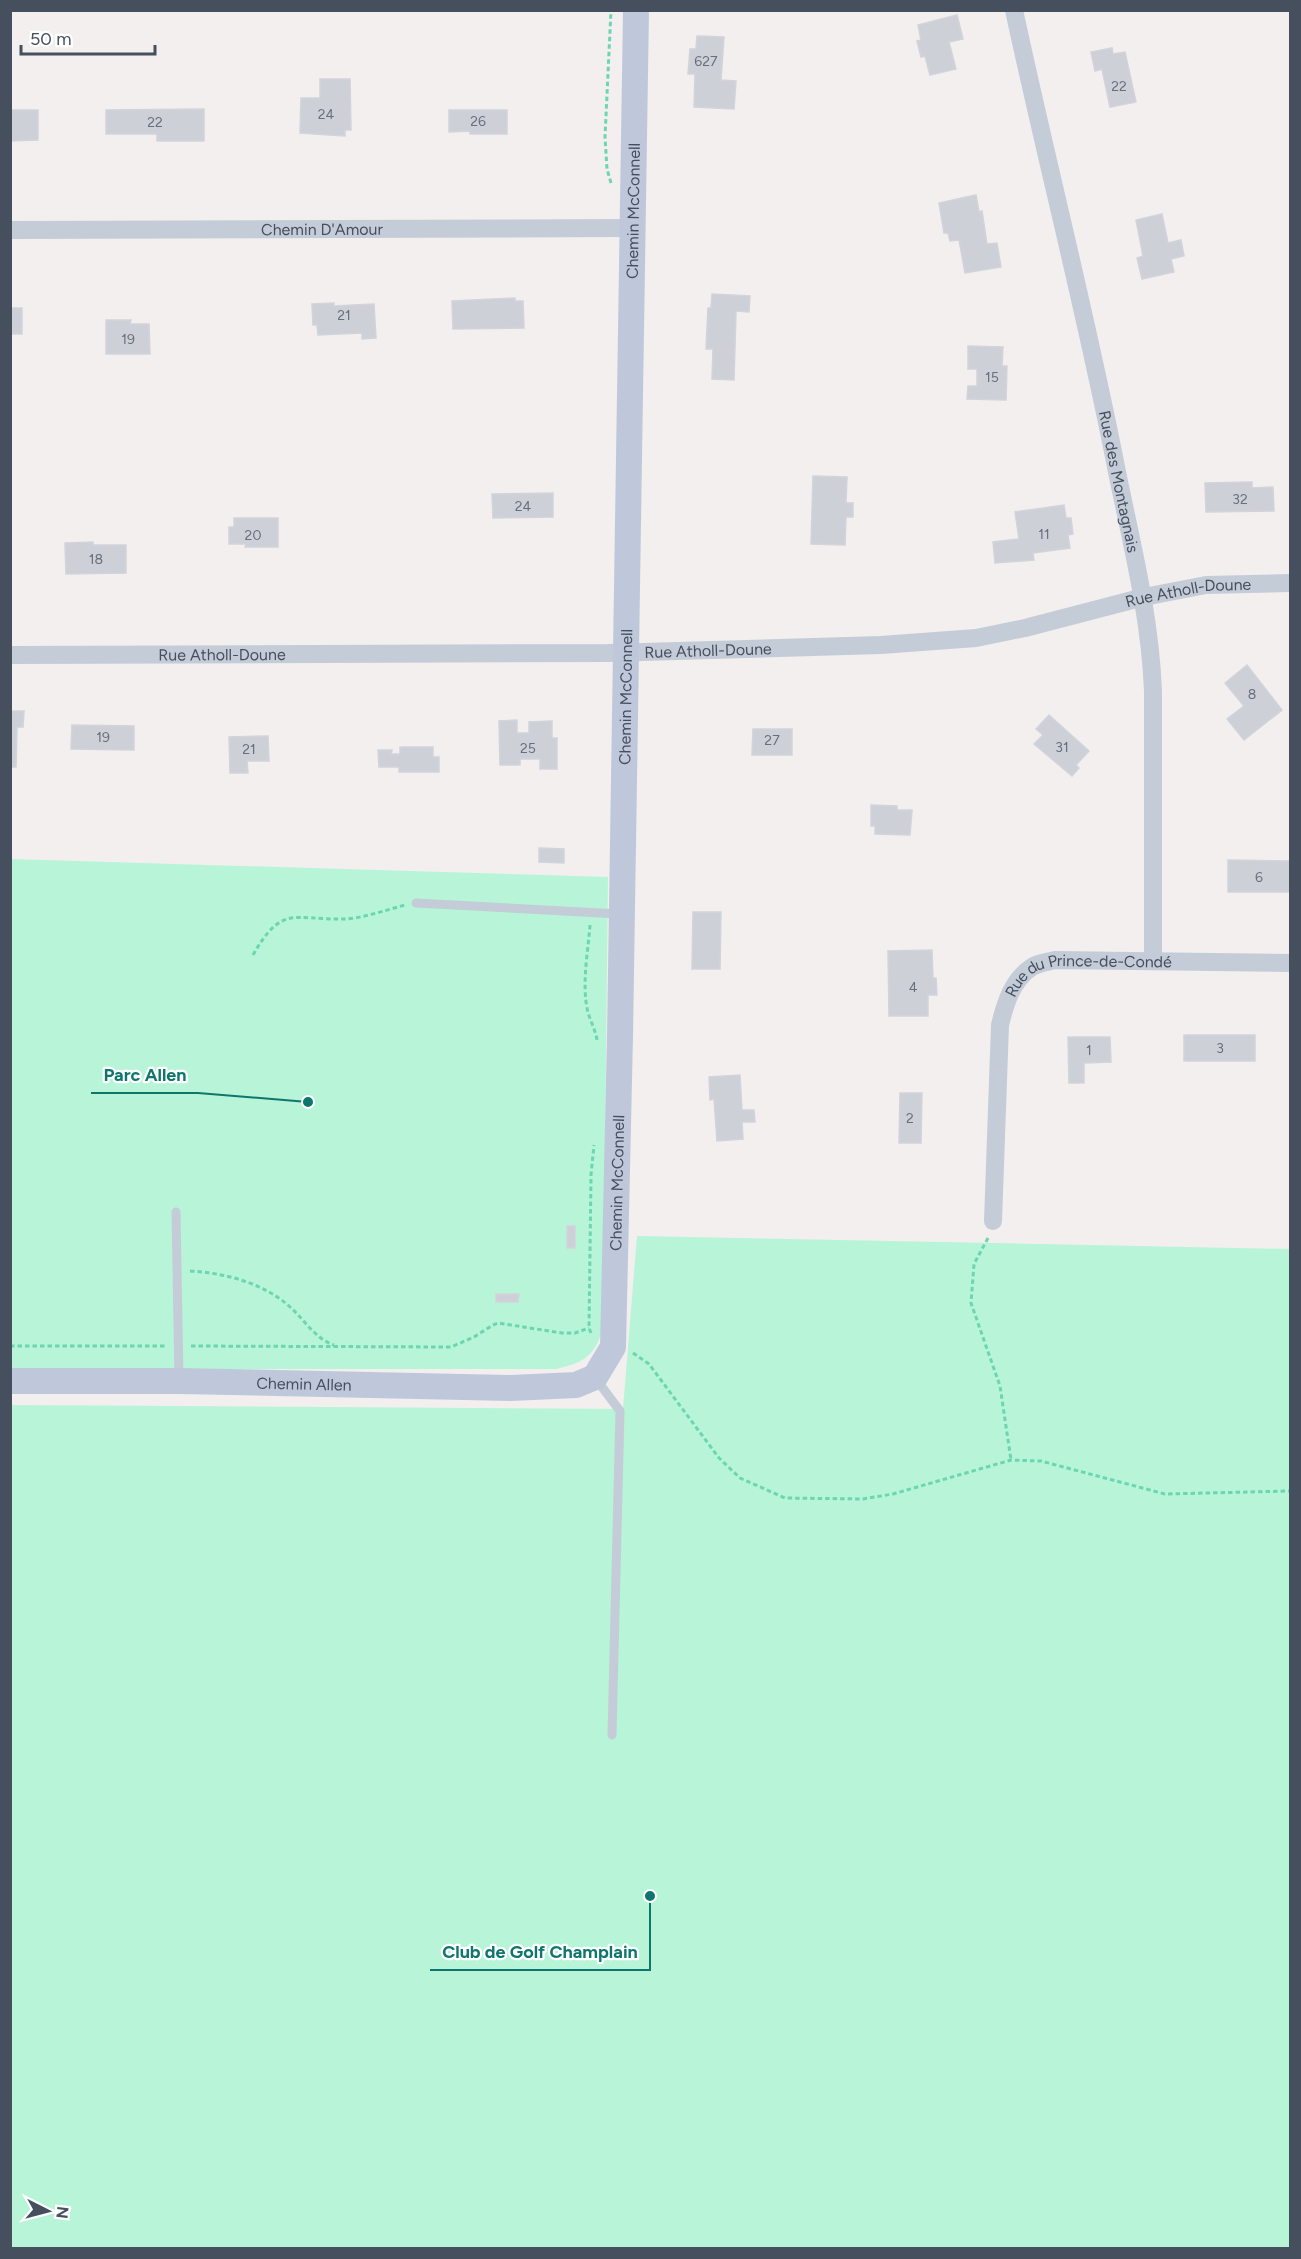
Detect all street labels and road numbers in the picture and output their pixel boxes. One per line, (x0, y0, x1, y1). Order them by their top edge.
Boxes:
street label: Chemin McConnell (623, 143, 644, 279)
street label: Chemin D'Amour (261, 220, 384, 239)
street label: Rue des Montagnais (1095, 409, 1143, 554)
street label: Rue Atholl-Doune (1123, 575, 1252, 611)
street label: Chemin McConnell (615, 629, 636, 765)
street label: Rue Atholl-Doune (644, 639, 772, 662)
street label: Rue Atholl-Doune (158, 645, 286, 665)
street label: Rue du Prince-de-Condé (1001, 951, 1172, 1000)
street label: Chemin McConnell (606, 1115, 628, 1251)
street label: Chemin Allen (256, 1374, 352, 1395)

